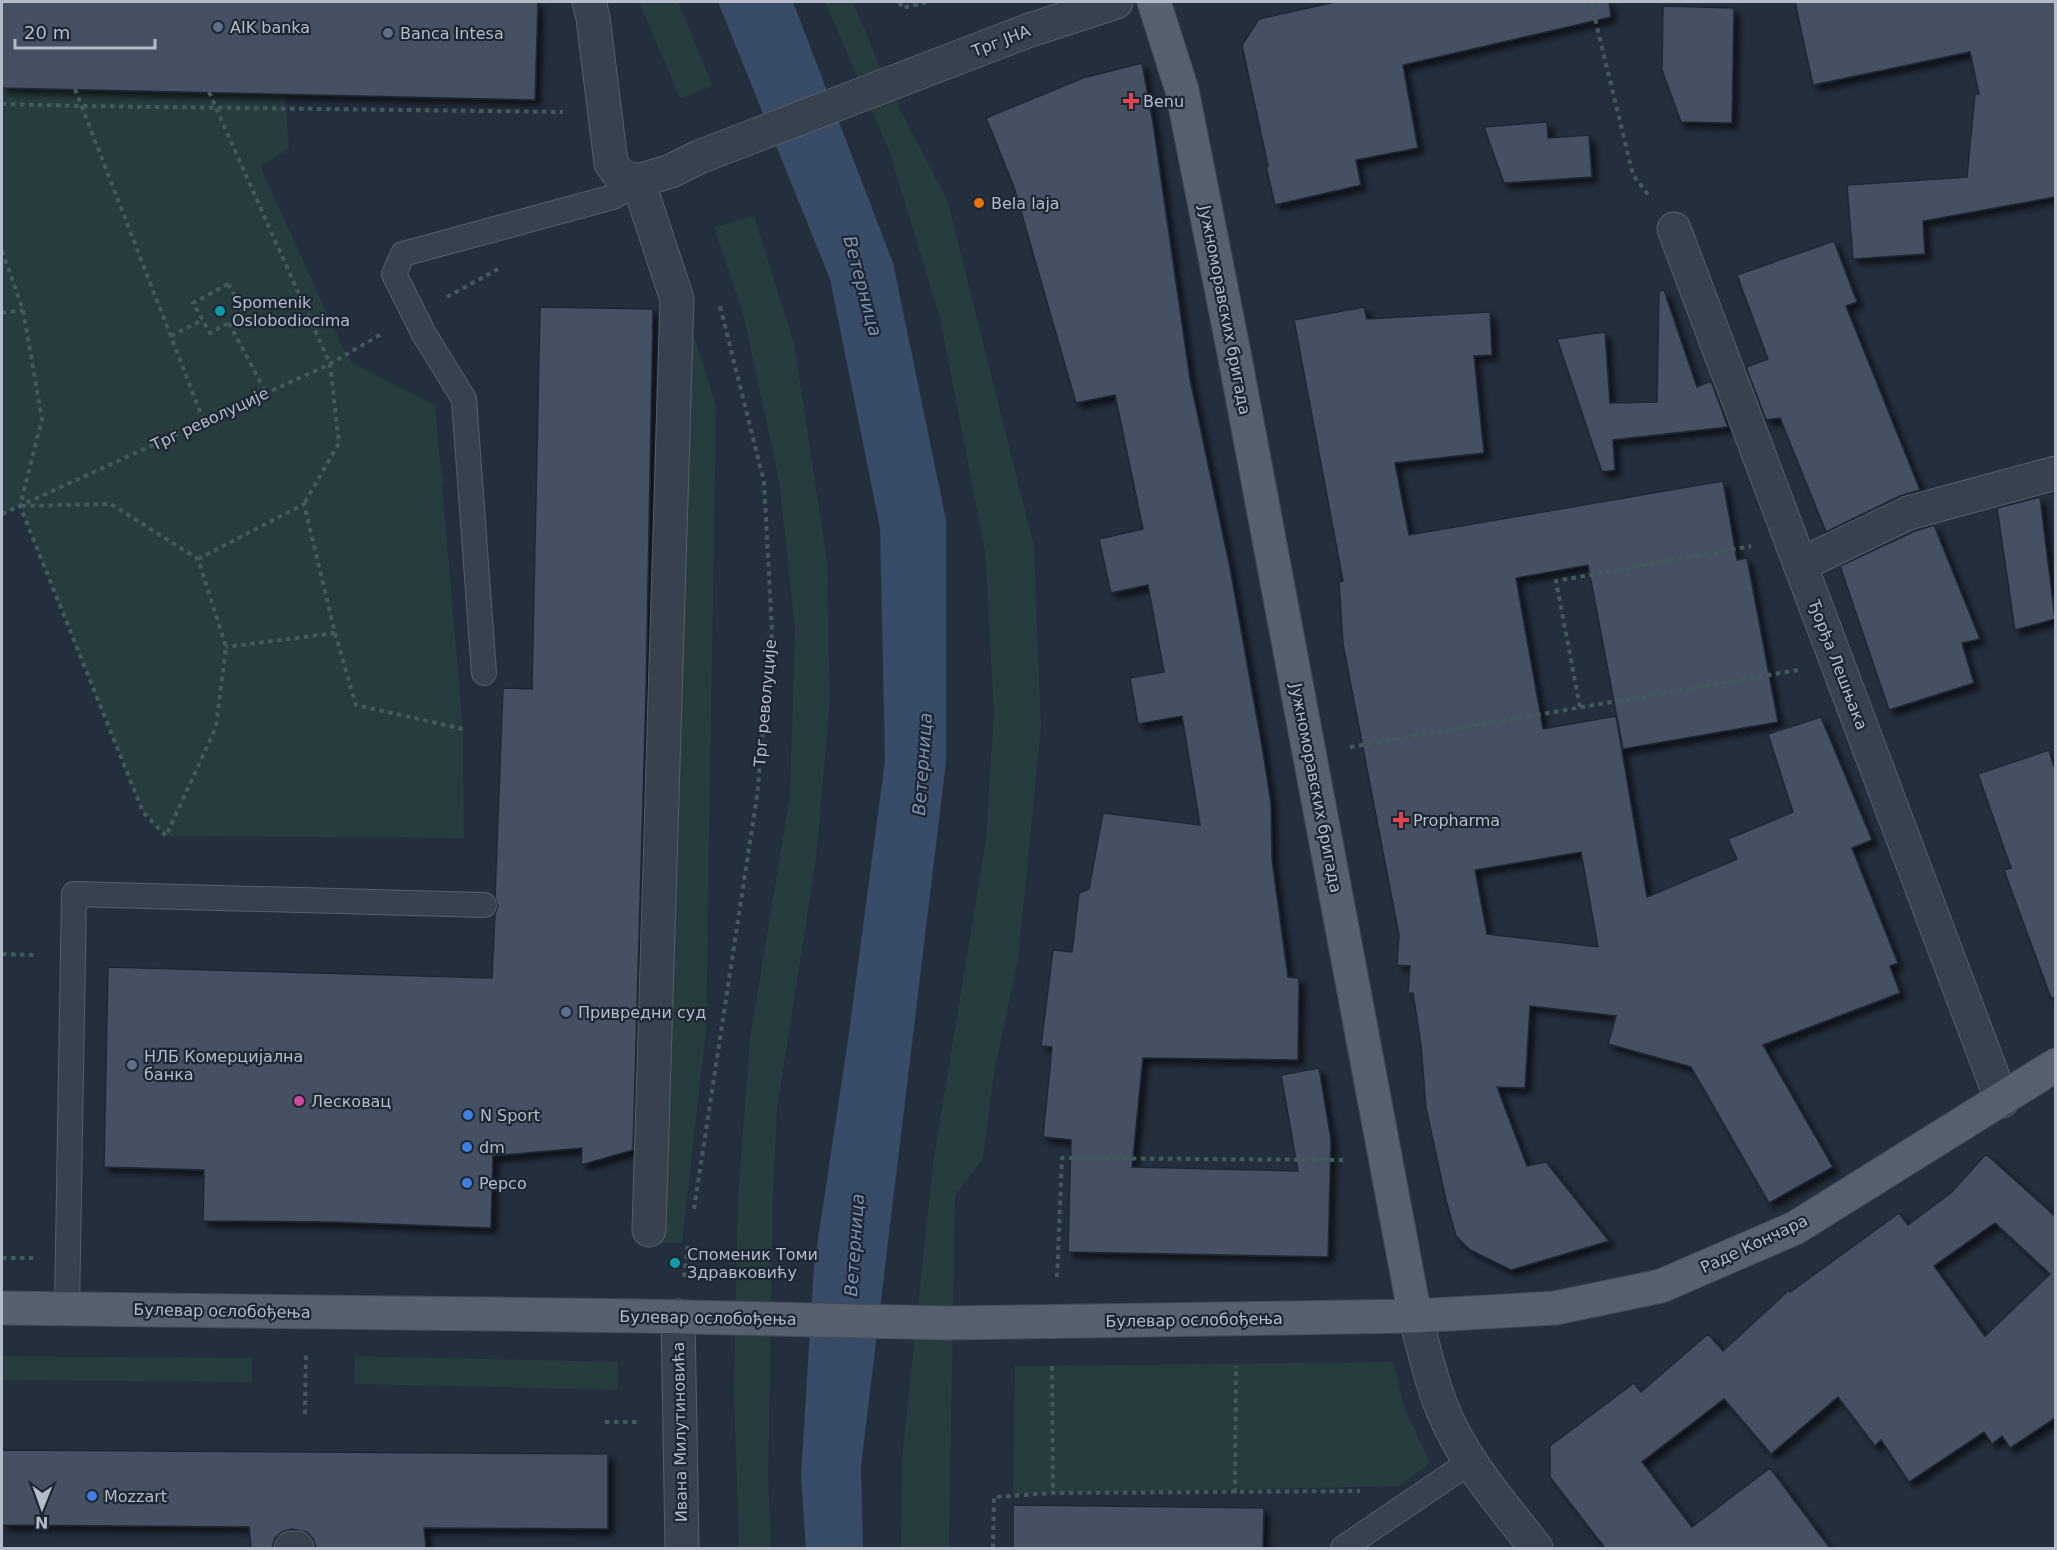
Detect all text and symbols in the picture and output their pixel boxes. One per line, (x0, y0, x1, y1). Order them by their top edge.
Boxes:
scale bar (15, 12, 154, 50)
place label: AIK banka (230, 18, 310, 37)
marker: AIK banka (211, 20, 225, 34)
street label: Трг ЈНА (968, 21, 1033, 61)
text: 20 m (24, 22, 70, 43)
place label: Banca Intesa (400, 24, 504, 43)
marker: Banca Intesa (381, 26, 395, 40)
place label: Benu (1143, 92, 1184, 111)
marker: Benu (1124, 94, 1138, 108)
place label: Bela laja (991, 194, 1060, 213)
marker: Bela laja (972, 196, 986, 210)
street label: Јужноморавских бригада (1195, 203, 1255, 416)
water label: Ветерница (840, 233, 886, 339)
place label: Spomenik Oslobodiocima (232, 293, 350, 330)
marker: Spomenik Oslobodiocima (213, 304, 227, 318)
street label: Трг револуције (147, 383, 272, 455)
street label: Ђорђа Лешњака (1804, 596, 1872, 733)
street label: Трг револуције (750, 638, 780, 769)
street label: Јужноморавских бригада (1286, 681, 1346, 894)
water label: Ветерница (908, 712, 936, 816)
place label: Propharma (1413, 811, 1500, 830)
marker: Propharma (1394, 813, 1408, 827)
place label: Привредни суд (578, 1003, 706, 1022)
marker: Привредни суд (559, 1005, 573, 1019)
place label: НЛБ Комерцијална банка (144, 1047, 303, 1084)
marker: НЛБ Комерцијална банка (125, 1058, 139, 1072)
place label: Лесковац (311, 1092, 391, 1111)
marker: Лесковац (292, 1094, 306, 1108)
place label: N Sport (480, 1106, 540, 1125)
marker: N Sport (461, 1108, 475, 1122)
place label: dm (479, 1138, 505, 1157)
marker: dm (460, 1140, 474, 1154)
place label: Pepco (479, 1174, 527, 1193)
marker: Pepco (460, 1176, 474, 1190)
water label: Ветерница (840, 1193, 868, 1297)
street label: Раде Кончара (1697, 1211, 1811, 1277)
place label: Споменик Томи Здравковићу (687, 1245, 818, 1282)
marker: Споменик Томи Здравковићу (668, 1256, 682, 1270)
street label: Булевар ослобођења (133, 1300, 311, 1322)
street label: Булевар ослобођења (619, 1307, 797, 1329)
street label: Булевар ослобођења (1105, 1309, 1283, 1331)
street label: Ивана Милутиновића (669, 1342, 691, 1522)
north arrow (12, 1478, 72, 1538)
place label: Mozzart (104, 1487, 167, 1506)
marker: Mozzart (85, 1489, 99, 1503)
text: N (35, 1513, 49, 1532)

